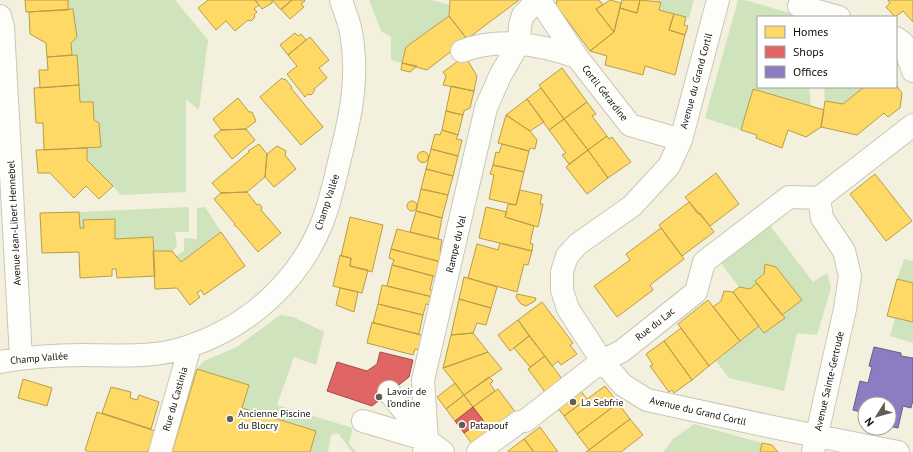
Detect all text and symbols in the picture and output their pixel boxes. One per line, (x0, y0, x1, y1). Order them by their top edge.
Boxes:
legend (757, 16, 897, 88)
text: Homes (793, 24, 828, 39)
street label: Avenue du Grand Cortil (677, 32, 715, 130)
text: Shops (793, 44, 824, 59)
street label: Cortil Gérardine (579, 62, 631, 124)
text: Offices (793, 64, 828, 79)
street label: Avenue Jean-Libert Hennebel (4, 160, 24, 286)
street label: Champ Vallée (312, 172, 342, 232)
street label: Rampe du Val (443, 214, 469, 274)
street label: Rue du Lac (633, 304, 678, 344)
street label: Avenue Sainte-Gertrude (811, 330, 847, 432)
street label: Champ Vallée (10, 349, 68, 367)
street label: Rue du Castinia (160, 365, 190, 433)
place label: Lavoir de l’ondine (387, 385, 426, 410)
marker: Lavoir de l’ondine (374, 392, 384, 402)
street label: Avenue du Grand Cortil (648, 394, 748, 428)
place label: La Sebfrie (581, 396, 624, 409)
north arrow (857, 396, 897, 436)
marker: La Sebfrie (568, 397, 578, 407)
place label: Ancienne Piscine du Blocry (238, 407, 311, 432)
marker: Ancienne Piscine du Blocry (225, 414, 235, 424)
text: N (861, 415, 877, 429)
place label: Patapouf (470, 419, 509, 432)
marker: Patapouf (457, 420, 467, 430)

